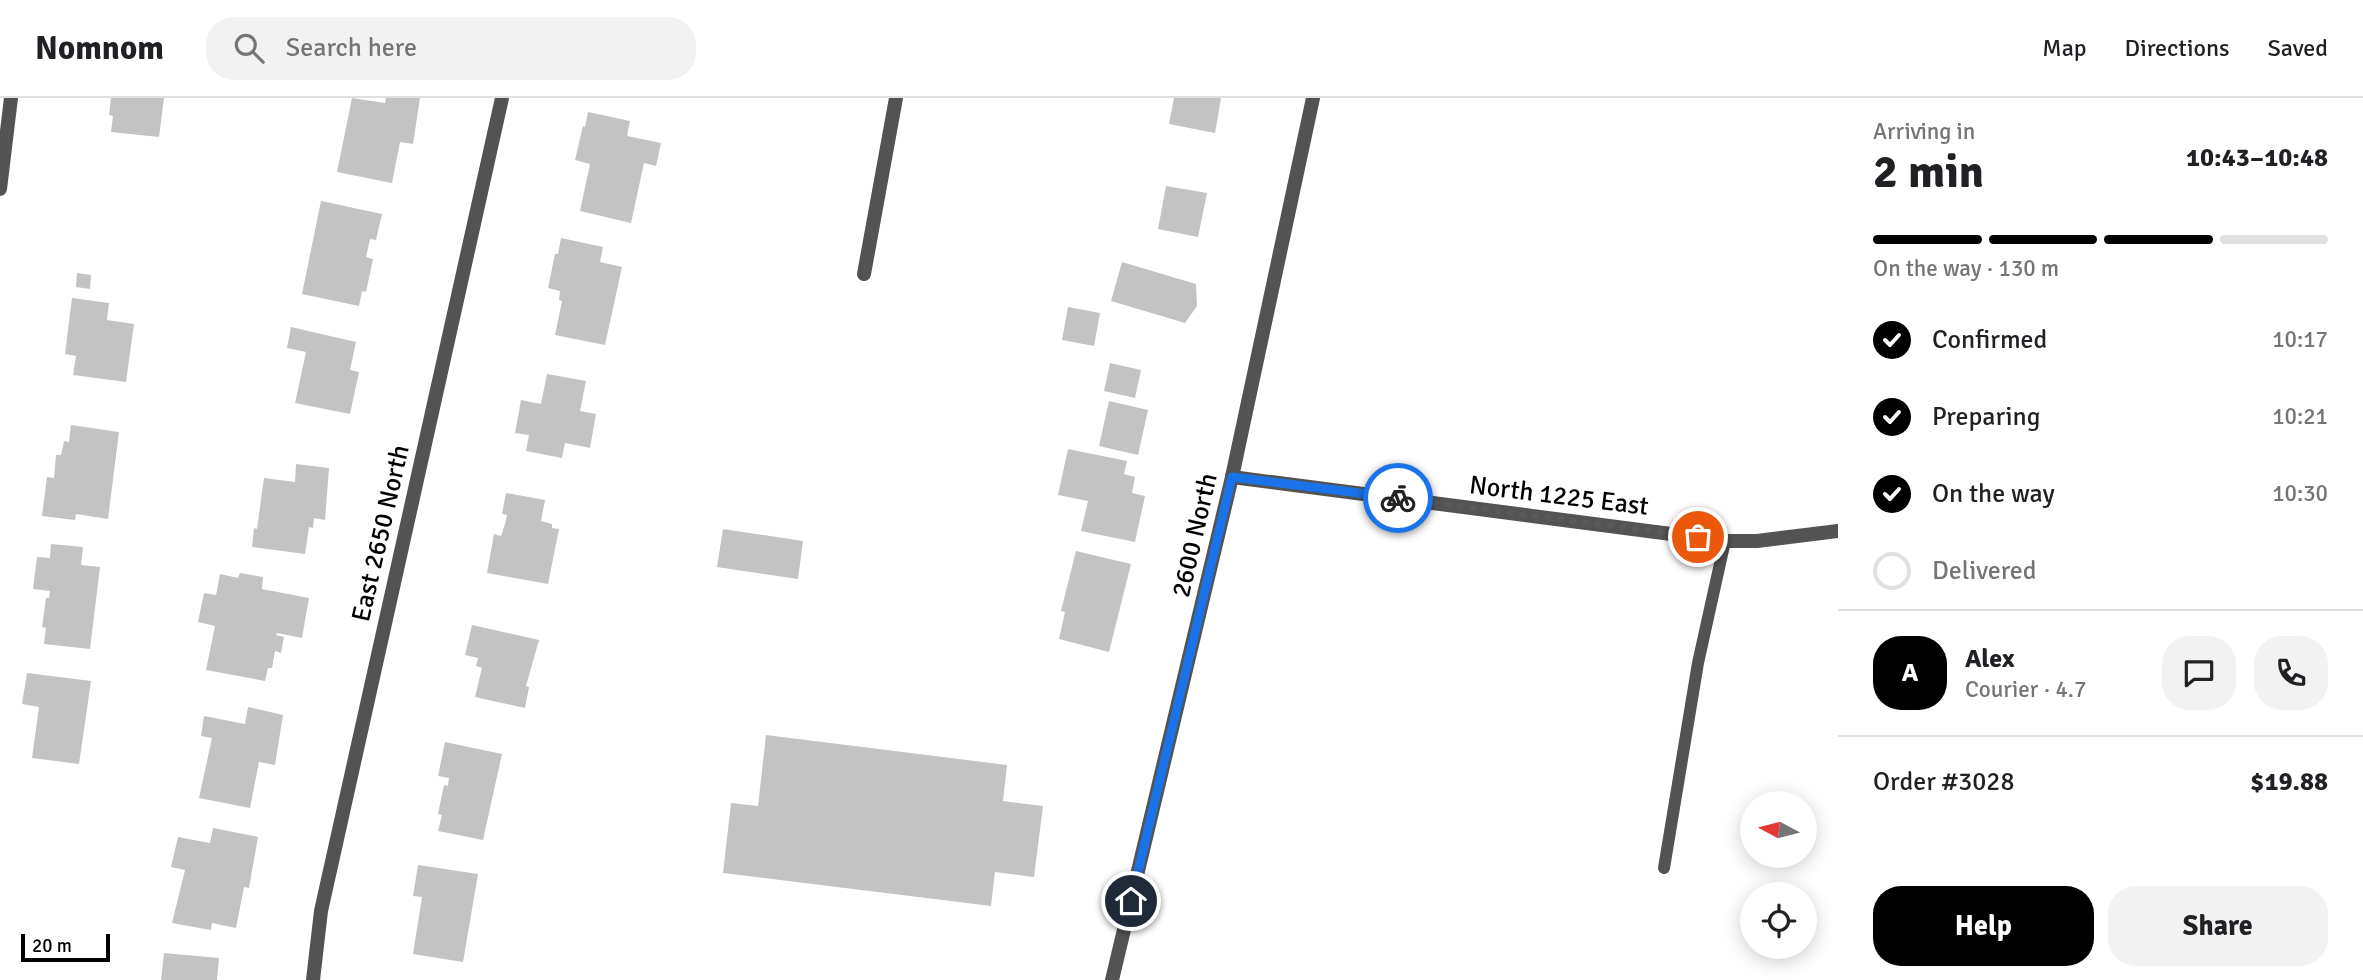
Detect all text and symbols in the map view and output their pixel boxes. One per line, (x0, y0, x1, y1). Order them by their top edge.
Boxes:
search box (206, 17, 696, 80)
text: Nomnom (35, 28, 164, 69)
icon: search (230, 29, 268, 67)
text: Search here (286, 32, 417, 64)
text: Map (2042, 33, 2087, 63)
text: Directions (2125, 33, 2230, 63)
text: Saved (2268, 33, 2328, 63)
text: Arriving in (1873, 117, 1975, 146)
text: 10:43–10:48 (2186, 142, 2328, 174)
text: 2 min (1873, 144, 1984, 200)
text: On the way · 130 m (1873, 254, 2059, 283)
icon: check (1873, 321, 1911, 359)
text: Confirmed (1932, 324, 2047, 356)
text: 10:17 (2272, 325, 2328, 354)
icon: check (1873, 398, 1911, 436)
text: Preparing (1932, 401, 2040, 433)
text: 10:21 (2272, 402, 2328, 431)
street label: East 2650 North (345, 442, 417, 625)
courier (1363, 463, 1433, 533)
street label: North 1225 East (1467, 469, 1650, 523)
street label: 2600 North (1165, 470, 1225, 600)
icon: check (1873, 475, 1911, 513)
text: On the way (1932, 478, 2055, 510)
icon: bike (1379, 479, 1417, 517)
text: 10:30 (2272, 479, 2328, 508)
pin (1668, 507, 1728, 567)
icon: bag (1679, 518, 1717, 556)
text: Delivered (1932, 555, 2037, 587)
button: chat (2162, 636, 2236, 710)
button: phone (2254, 636, 2328, 710)
text: Alex (1965, 643, 2015, 675)
text: A (1902, 657, 1918, 689)
text: Courier · 4.7 (1965, 675, 2086, 704)
text: Order #3028 (1873, 766, 2014, 798)
text: $19.88 (2250, 766, 2328, 798)
north arrow (1740, 791, 1816, 868)
map controls (1740, 791, 1817, 959)
pin (1101, 871, 1161, 931)
icon: home (1112, 882, 1150, 920)
button: locate (1740, 882, 1817, 959)
button: Help (1873, 886, 2094, 966)
button: Share (2108, 886, 2328, 966)
scale bar (21, 931, 110, 963)
text: 20 m (32, 934, 72, 958)

